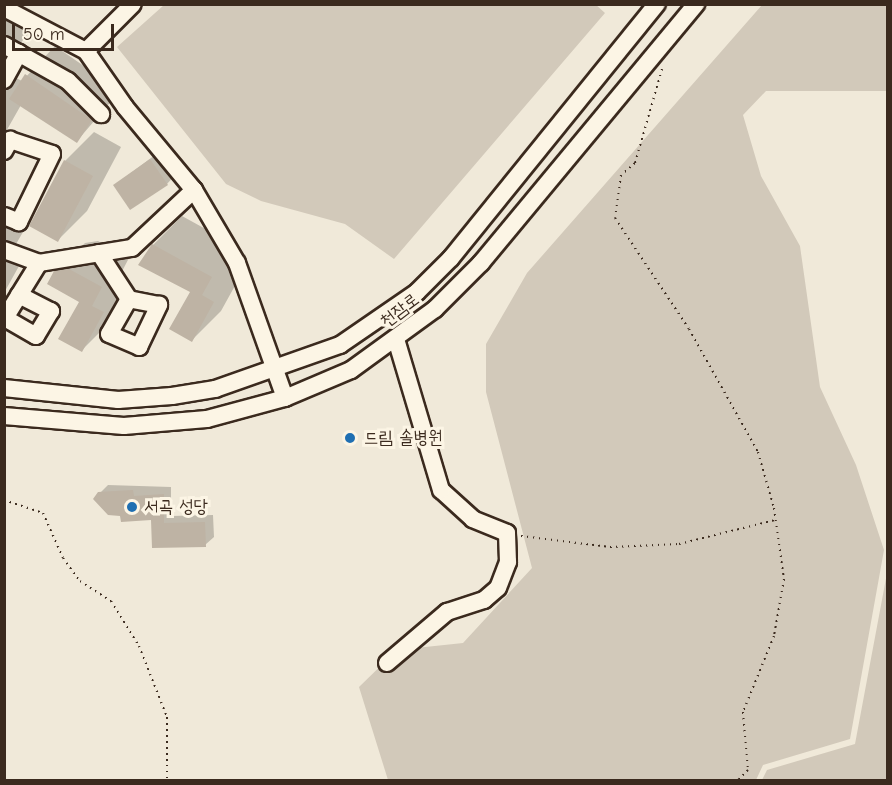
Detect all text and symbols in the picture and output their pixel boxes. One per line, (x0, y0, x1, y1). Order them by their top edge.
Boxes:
scale bar (15, 12, 117, 50)
text: 50 m (23, 24, 65, 45)
street label: 천잠로 (376, 289, 424, 333)
place label: 드림 솔병원 (364, 427, 442, 449)
marker: 드림 솔병원 (341, 429, 359, 447)
place label: 서곡 성당 (144, 496, 208, 518)
marker: 서곡 성당 (125, 500, 139, 514)

